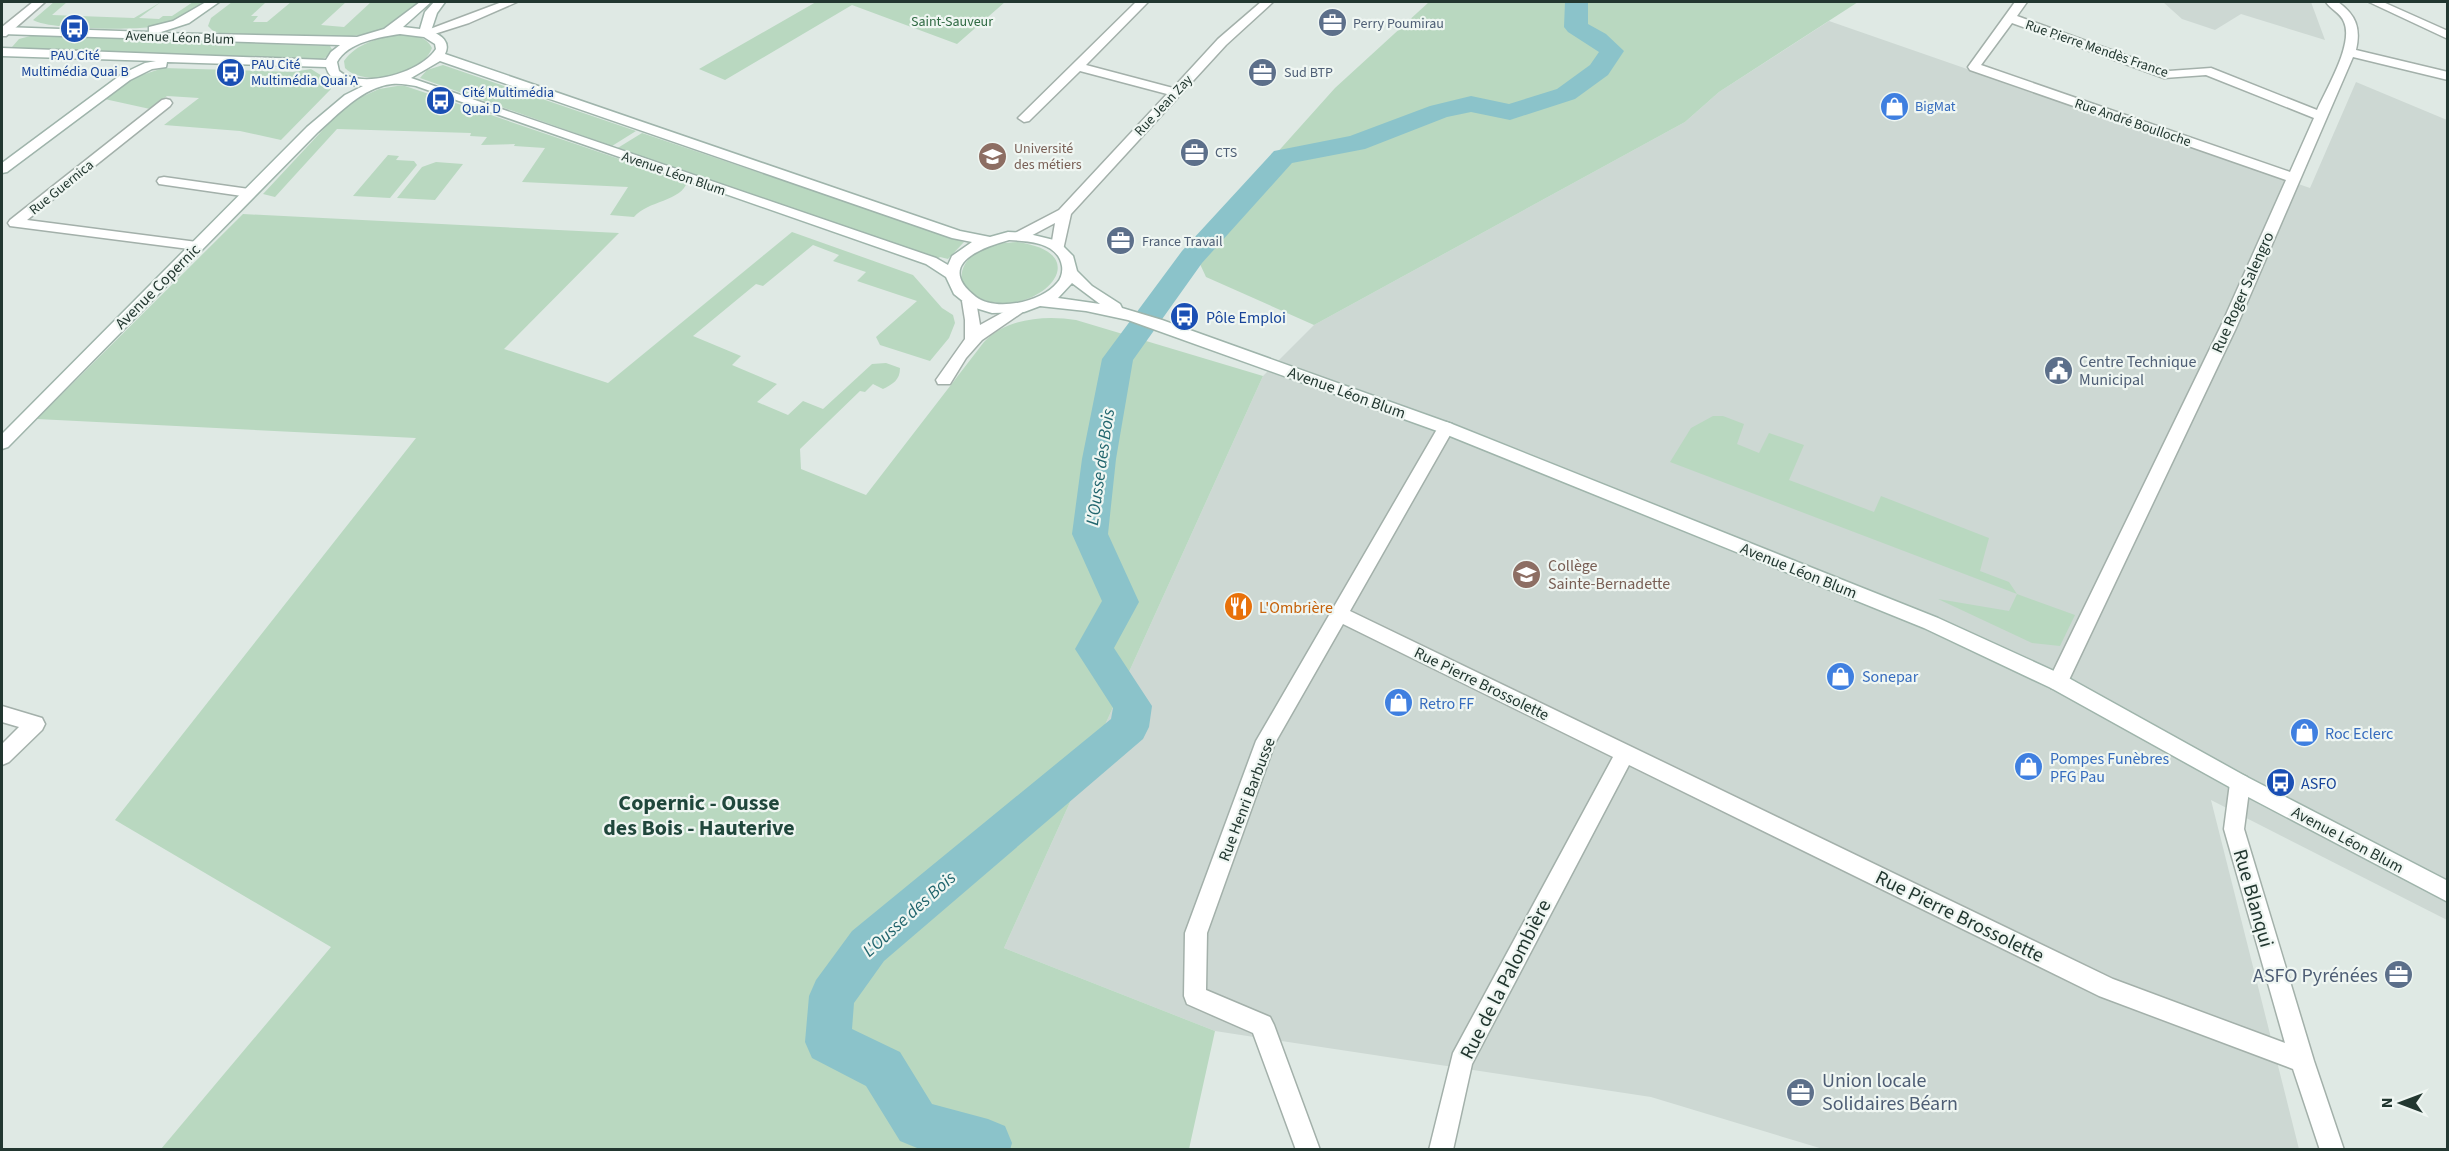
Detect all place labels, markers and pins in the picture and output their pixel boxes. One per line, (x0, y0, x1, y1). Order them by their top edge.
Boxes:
office icon: Perry Poumirau (1316, 7, 1348, 39)
bus stop icon: PAU Cité Multimédia Quai B (59, 12, 91, 44)
place label: Perry Poumirau (1353, 14, 1444, 34)
place label: PAU Cité Multimédia Quai B (21, 46, 129, 82)
place label: PAU Cité Multimédia Quai A (251, 55, 358, 91)
bus stop icon: PAU Cité Multimédia Quai A (214, 56, 246, 88)
office icon: Sud BTP (1247, 56, 1279, 88)
place label: Sud BTP (1284, 63, 1333, 83)
place label: Cité Multimédia Quai D (462, 83, 554, 119)
bus stop icon: Cité Multimédia Quai D (425, 84, 457, 116)
shop icon: BigMat (1878, 90, 1910, 122)
place label: BigMat (1915, 97, 1956, 117)
office icon: CTS (1178, 136, 1210, 168)
place label: Université des métiers (1014, 139, 1082, 175)
school or university icon: Université des métiers (977, 140, 1009, 172)
place label: CTS (1215, 143, 1237, 163)
office icon: France Travail (1105, 225, 1137, 257)
place label: France Travail (1142, 232, 1223, 252)
bus stop icon: Pôle Emploi (1169, 301, 1201, 333)
place label: Pôle Emploi (1206, 307, 1286, 329)
place label: Centre Technique Municipal (2079, 351, 2196, 391)
public building icon: Centre Technique Municipal (2042, 354, 2074, 386)
place label: Collège Sainte-Bernadette (1548, 555, 1670, 595)
school or university icon: Collège Sainte-Bernadette (1511, 558, 1543, 590)
restaurant icon: L'Ombrière (1222, 591, 1254, 623)
place label: L'Ombrière (1259, 597, 1333, 619)
shop icon: Sonepar (1825, 660, 1857, 692)
place label: Sonepar (1862, 666, 1919, 688)
shop icon: Retro FF (1382, 687, 1414, 719)
place label: Retro FF (1419, 693, 1474, 715)
shop icon: Roc Eclerc (2288, 717, 2320, 749)
place label: Roc Eclerc (2325, 723, 2393, 745)
place label: Pompes Funèbres PFG Pau (2050, 748, 2170, 788)
shop icon: Pompes Funèbres PFG Pau (2013, 751, 2045, 783)
bus stop icon: ASFO (2264, 767, 2296, 799)
place label: ASFO (2301, 773, 2337, 795)
office icon: ASFO Pyrénées (2383, 959, 2415, 991)
place label: ASFO Pyrénées (2253, 962, 2378, 990)
place label: Union locale Solidaires Béarn (1822, 1067, 1958, 1118)
office icon: Union locale Solidaires Béarn (1785, 1076, 1817, 1108)

